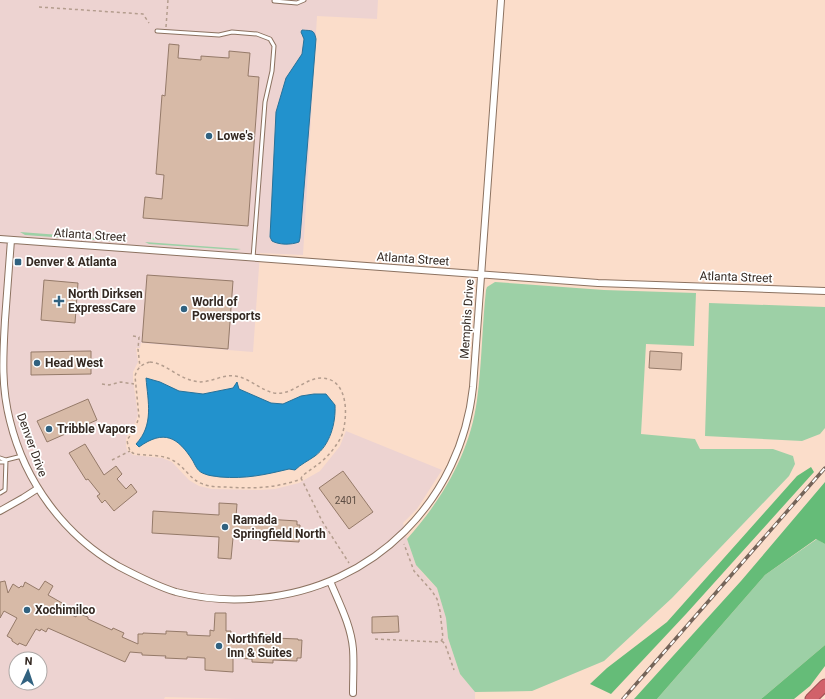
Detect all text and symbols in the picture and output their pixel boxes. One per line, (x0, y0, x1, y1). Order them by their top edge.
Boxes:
place label: Lowe's (217, 129, 253, 143)
marker: Lowe's (204, 131, 214, 141)
street label: Atlanta Street (53, 225, 127, 245)
street label: Atlanta Street (376, 249, 450, 269)
place label: Denver & Atlanta (26, 255, 117, 269)
marker: Denver & Atlanta (13, 257, 23, 267)
street label: Atlanta Street (699, 269, 773, 285)
street label: Memphis Drive (457, 279, 477, 359)
place label: North Dirksen ExpressCare (68, 287, 143, 315)
marker: North Dirksen ExpressCare (53, 295, 65, 307)
place label: World of Powersports (192, 295, 261, 323)
marker: World of Powersports (179, 304, 189, 314)
place label: Head West (45, 356, 103, 370)
marker: Head West (32, 358, 42, 368)
street label: Denver Drive (14, 411, 50, 479)
place label: Tribble Vapors (57, 422, 136, 436)
marker: Tribble Vapors (44, 424, 54, 434)
house number: 2401 (335, 495, 357, 506)
place label: Ramada Springfield North (233, 513, 326, 541)
marker: Ramada Springfield North (220, 522, 230, 532)
place label: Xochimilco (35, 603, 95, 617)
marker: Xochimilco (22, 605, 32, 615)
place label: Northfield Inn & Suites (227, 632, 292, 660)
marker: Northfield Inn & Suites (214, 641, 224, 651)
north arrow (8, 651, 48, 691)
text: N (24, 655, 33, 668)

